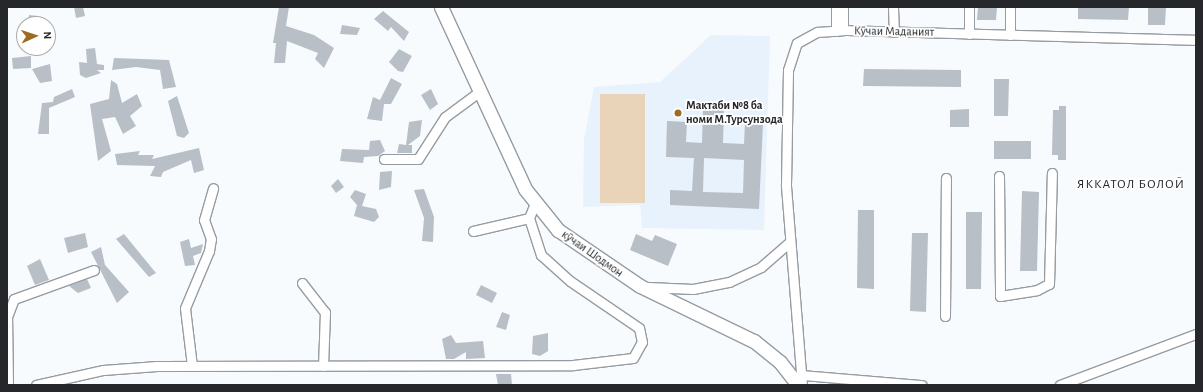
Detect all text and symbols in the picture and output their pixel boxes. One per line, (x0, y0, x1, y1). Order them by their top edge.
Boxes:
north arrow (16, 16, 56, 56)
street label: Кӯчаи Маданият (854, 24, 934, 40)
text: N (42, 31, 53, 40)
place label: Мактаби №8 ба номи М.Турсунзода (686, 99, 783, 127)
marker: Мактаби №8 ба номи М.Турсунзода (673, 108, 683, 118)
district label: ЯККАТОЛ БОЛОӢ (1077, 177, 1185, 193)
street label: кӯчаи Шодмон (558, 227, 626, 281)

